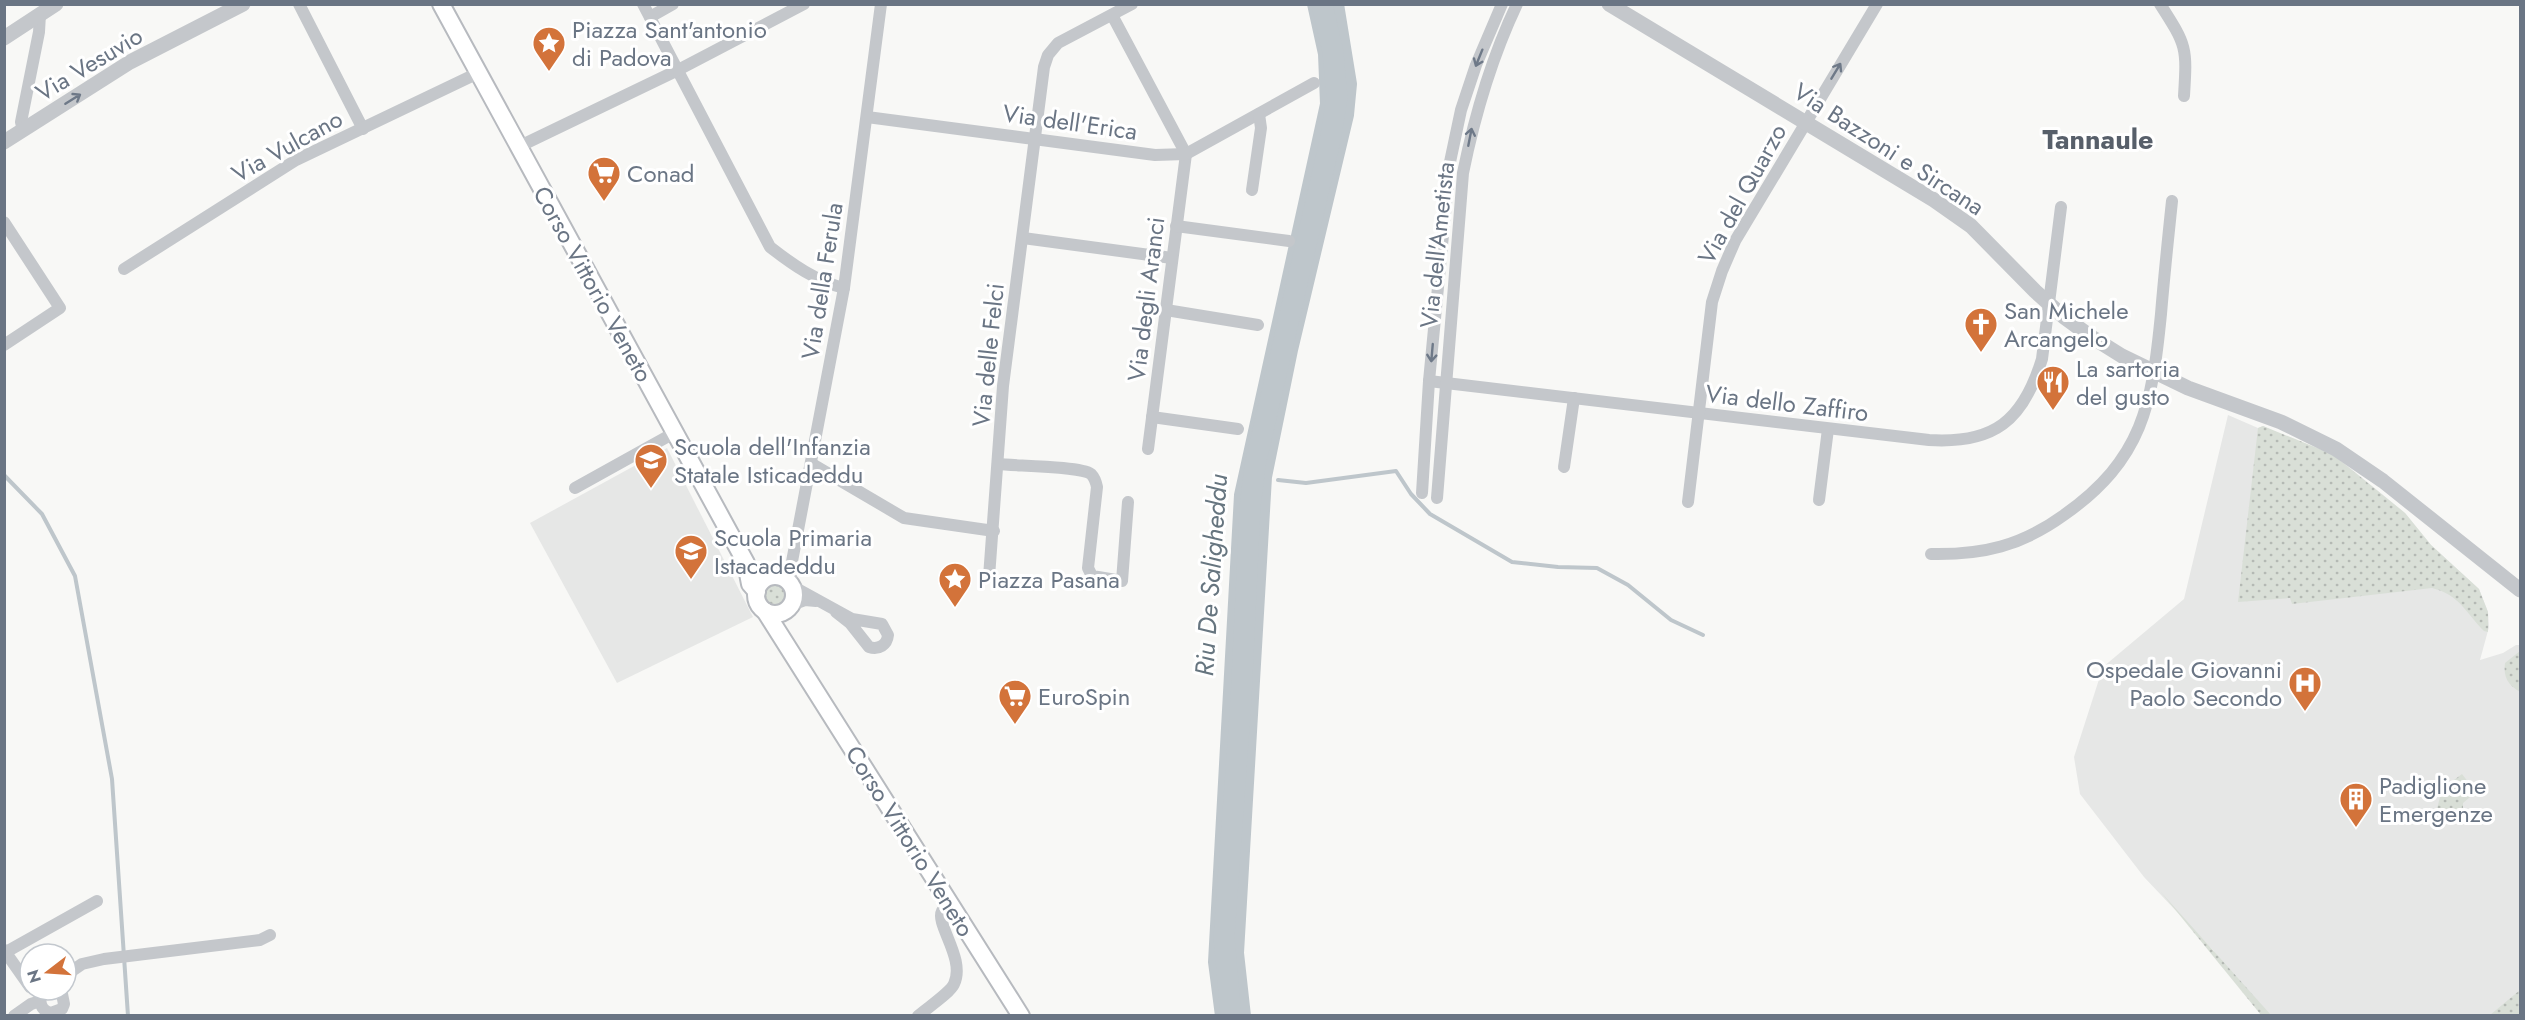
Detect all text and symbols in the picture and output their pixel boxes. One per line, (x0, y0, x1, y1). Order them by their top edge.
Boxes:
place label: Piazza Sant'antonio di Padova (572, 12, 767, 75)
street label: Via Vesuvio (29, 18, 149, 110)
place icon: Piazza Sant'antonio di Padova (531, 25, 567, 72)
one-way arrow (1473, 48, 1484, 67)
one-way arrow (1831, 63, 1843, 80)
street label: Via Bazzoni e Sircana (1787, 74, 1991, 224)
one-way arrow (64, 92, 81, 104)
street label: Via dell'Erica (1001, 95, 1139, 149)
street label: Via Vulcano (225, 101, 349, 191)
street label: Via del Quarzo (1689, 118, 1795, 270)
district label: Tannaule (2043, 120, 2153, 159)
one-way arrow (1465, 127, 1476, 147)
supermarket icon: Conad (586, 155, 622, 202)
place label: Conad (627, 156, 694, 191)
street label: Via dell'Ametista (1411, 160, 1463, 330)
street label: Corso Vittorio Veneto (525, 180, 661, 388)
street label: Via della Ferula (792, 200, 852, 362)
street label: Via degli Aranci (1119, 215, 1173, 383)
street label: Via delle Felci (963, 281, 1013, 429)
place label: San Michele Arcangelo (2004, 293, 2129, 356)
church icon: San Michele Arcangelo (1963, 306, 1999, 353)
one-way arrow (1426, 343, 1437, 362)
place label: La sartoria del gusto (2076, 351, 2180, 414)
restaurant icon: La sartoria del gusto (2035, 364, 2071, 411)
street label: Via dello Zaffiro (1704, 376, 1870, 430)
place label: Scuola dell'Infanzia Statale Isticadeddu (674, 429, 871, 492)
school or university icon: Scuola dell'Infanzia Statale Isticadeddu (633, 442, 669, 489)
water label: Riu De Saligheddu (1185, 472, 1237, 678)
place label: Scuola Primaria Istacadeddu (714, 520, 872, 583)
school or university icon: Scuola Primaria Istacadeddu (673, 533, 709, 580)
place icon: Piazza Pasana (937, 561, 973, 608)
place label: Piazza Pasana (978, 562, 1120, 597)
place label: Ospedale Giovanni Paolo Secondo (2086, 652, 2282, 715)
hospital icon: Ospedale Giovanni Paolo Secondo (2287, 665, 2323, 712)
supermarket icon: EuroSpin (997, 678, 1033, 725)
place label: EuroSpin (1038, 679, 1130, 714)
street label: Corso Vittorio Veneto (837, 739, 983, 943)
place label: Padiglione Emergenze (2379, 768, 2493, 831)
building icon: Padiglione Emergenze (2338, 781, 2374, 828)
north arrow (18, 942, 78, 1002)
text: N (21, 967, 47, 986)

